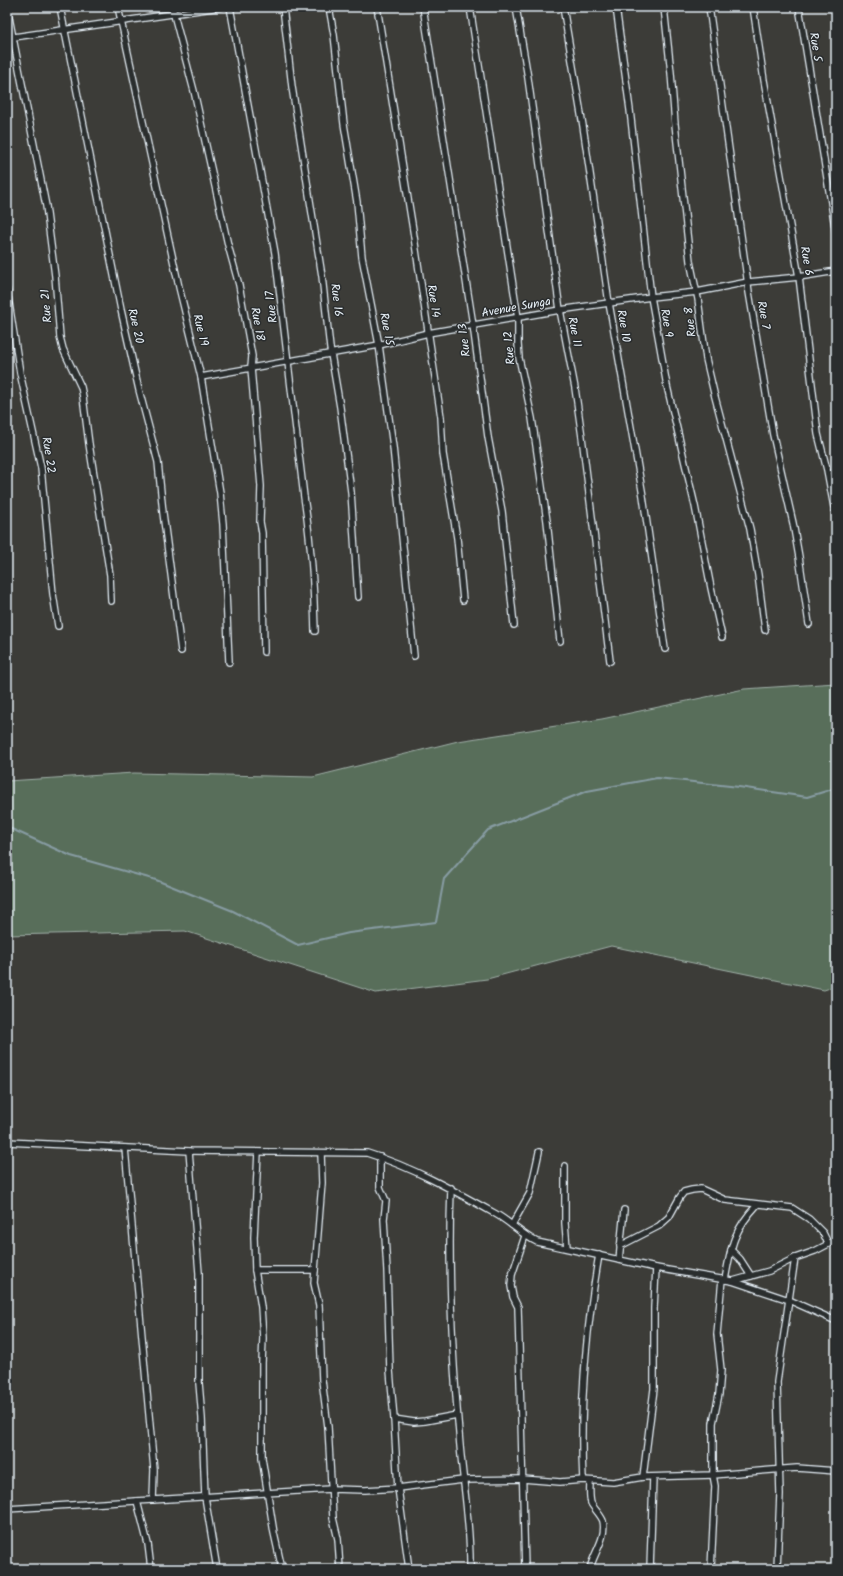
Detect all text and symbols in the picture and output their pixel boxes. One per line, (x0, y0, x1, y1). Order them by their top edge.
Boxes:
street label: Rue 5 (804, 31, 827, 65)
street label: Rue 6 (795, 245, 818, 277)
street label: Rue 16 (325, 282, 348, 318)
street label: Rue 14 (422, 283, 446, 319)
street label: Rue 21 (36, 288, 57, 324)
street label: Rue 17 (260, 289, 283, 324)
street label: Avenue Sunga (480, 292, 553, 323)
street label: Rue 7 (752, 299, 775, 331)
street label: Rue 8 (679, 305, 702, 338)
street label: Rue 20 (122, 306, 149, 346)
street label: Rue 18 (245, 306, 270, 343)
street label: Rue 9 (655, 307, 678, 339)
street label: Rue 10 (611, 308, 636, 344)
street label: Rue 15 (374, 311, 399, 349)
street label: Rue 19 (187, 312, 214, 348)
street label: Rue 11 (562, 315, 587, 349)
street label: Rue 13 (453, 322, 476, 358)
street label: Rue 12 (499, 330, 520, 366)
street label: Rue 22 (36, 435, 61, 475)

